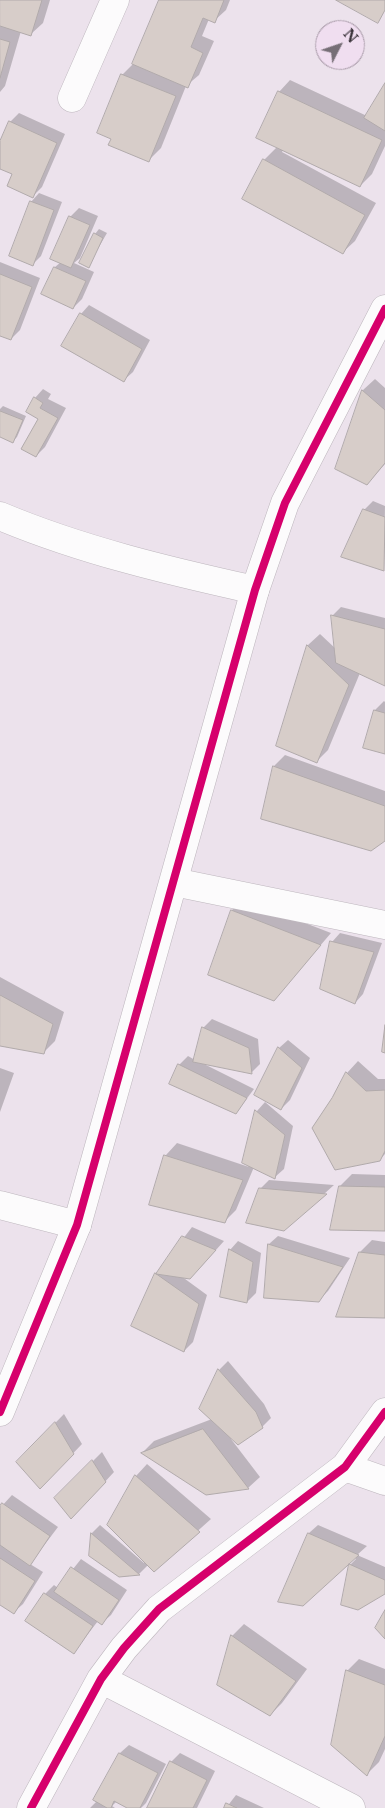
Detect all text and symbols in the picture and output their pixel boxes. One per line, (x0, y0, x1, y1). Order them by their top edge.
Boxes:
north arrow (315, 20, 365, 70)
text: N (339, 25, 362, 47)

